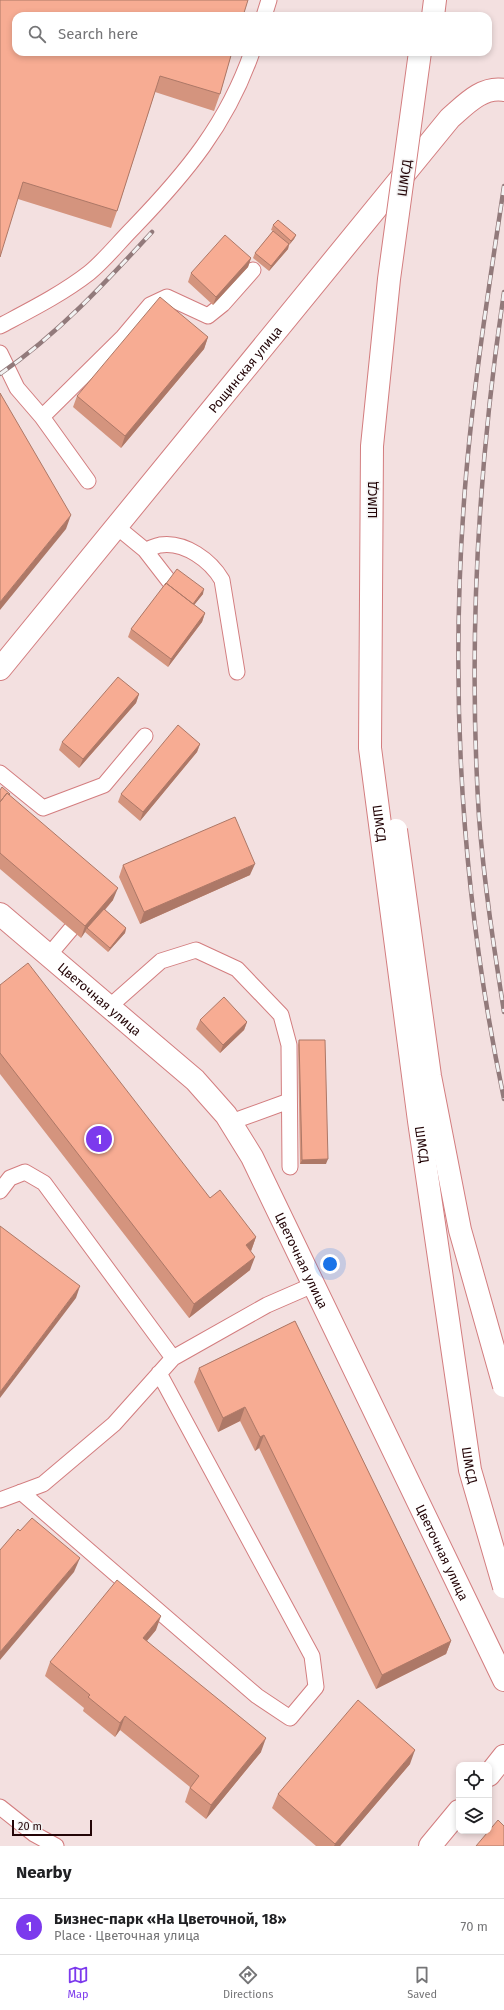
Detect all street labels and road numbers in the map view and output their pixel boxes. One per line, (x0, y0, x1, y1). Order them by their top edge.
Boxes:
street label: ШМСД (394, 159, 415, 198)
street label: Рощинская улица (205, 323, 285, 416)
street label: ШМСД (365, 481, 380, 519)
street label: ШМСД (370, 804, 389, 843)
street label: Цветочная улица (55, 960, 144, 1039)
street label: ШМСД (412, 1125, 432, 1164)
street label: Цветочная улица (272, 1210, 331, 1311)
street label: ШМСД (459, 1446, 481, 1485)
street label: Цветочная улица (413, 1502, 471, 1603)

